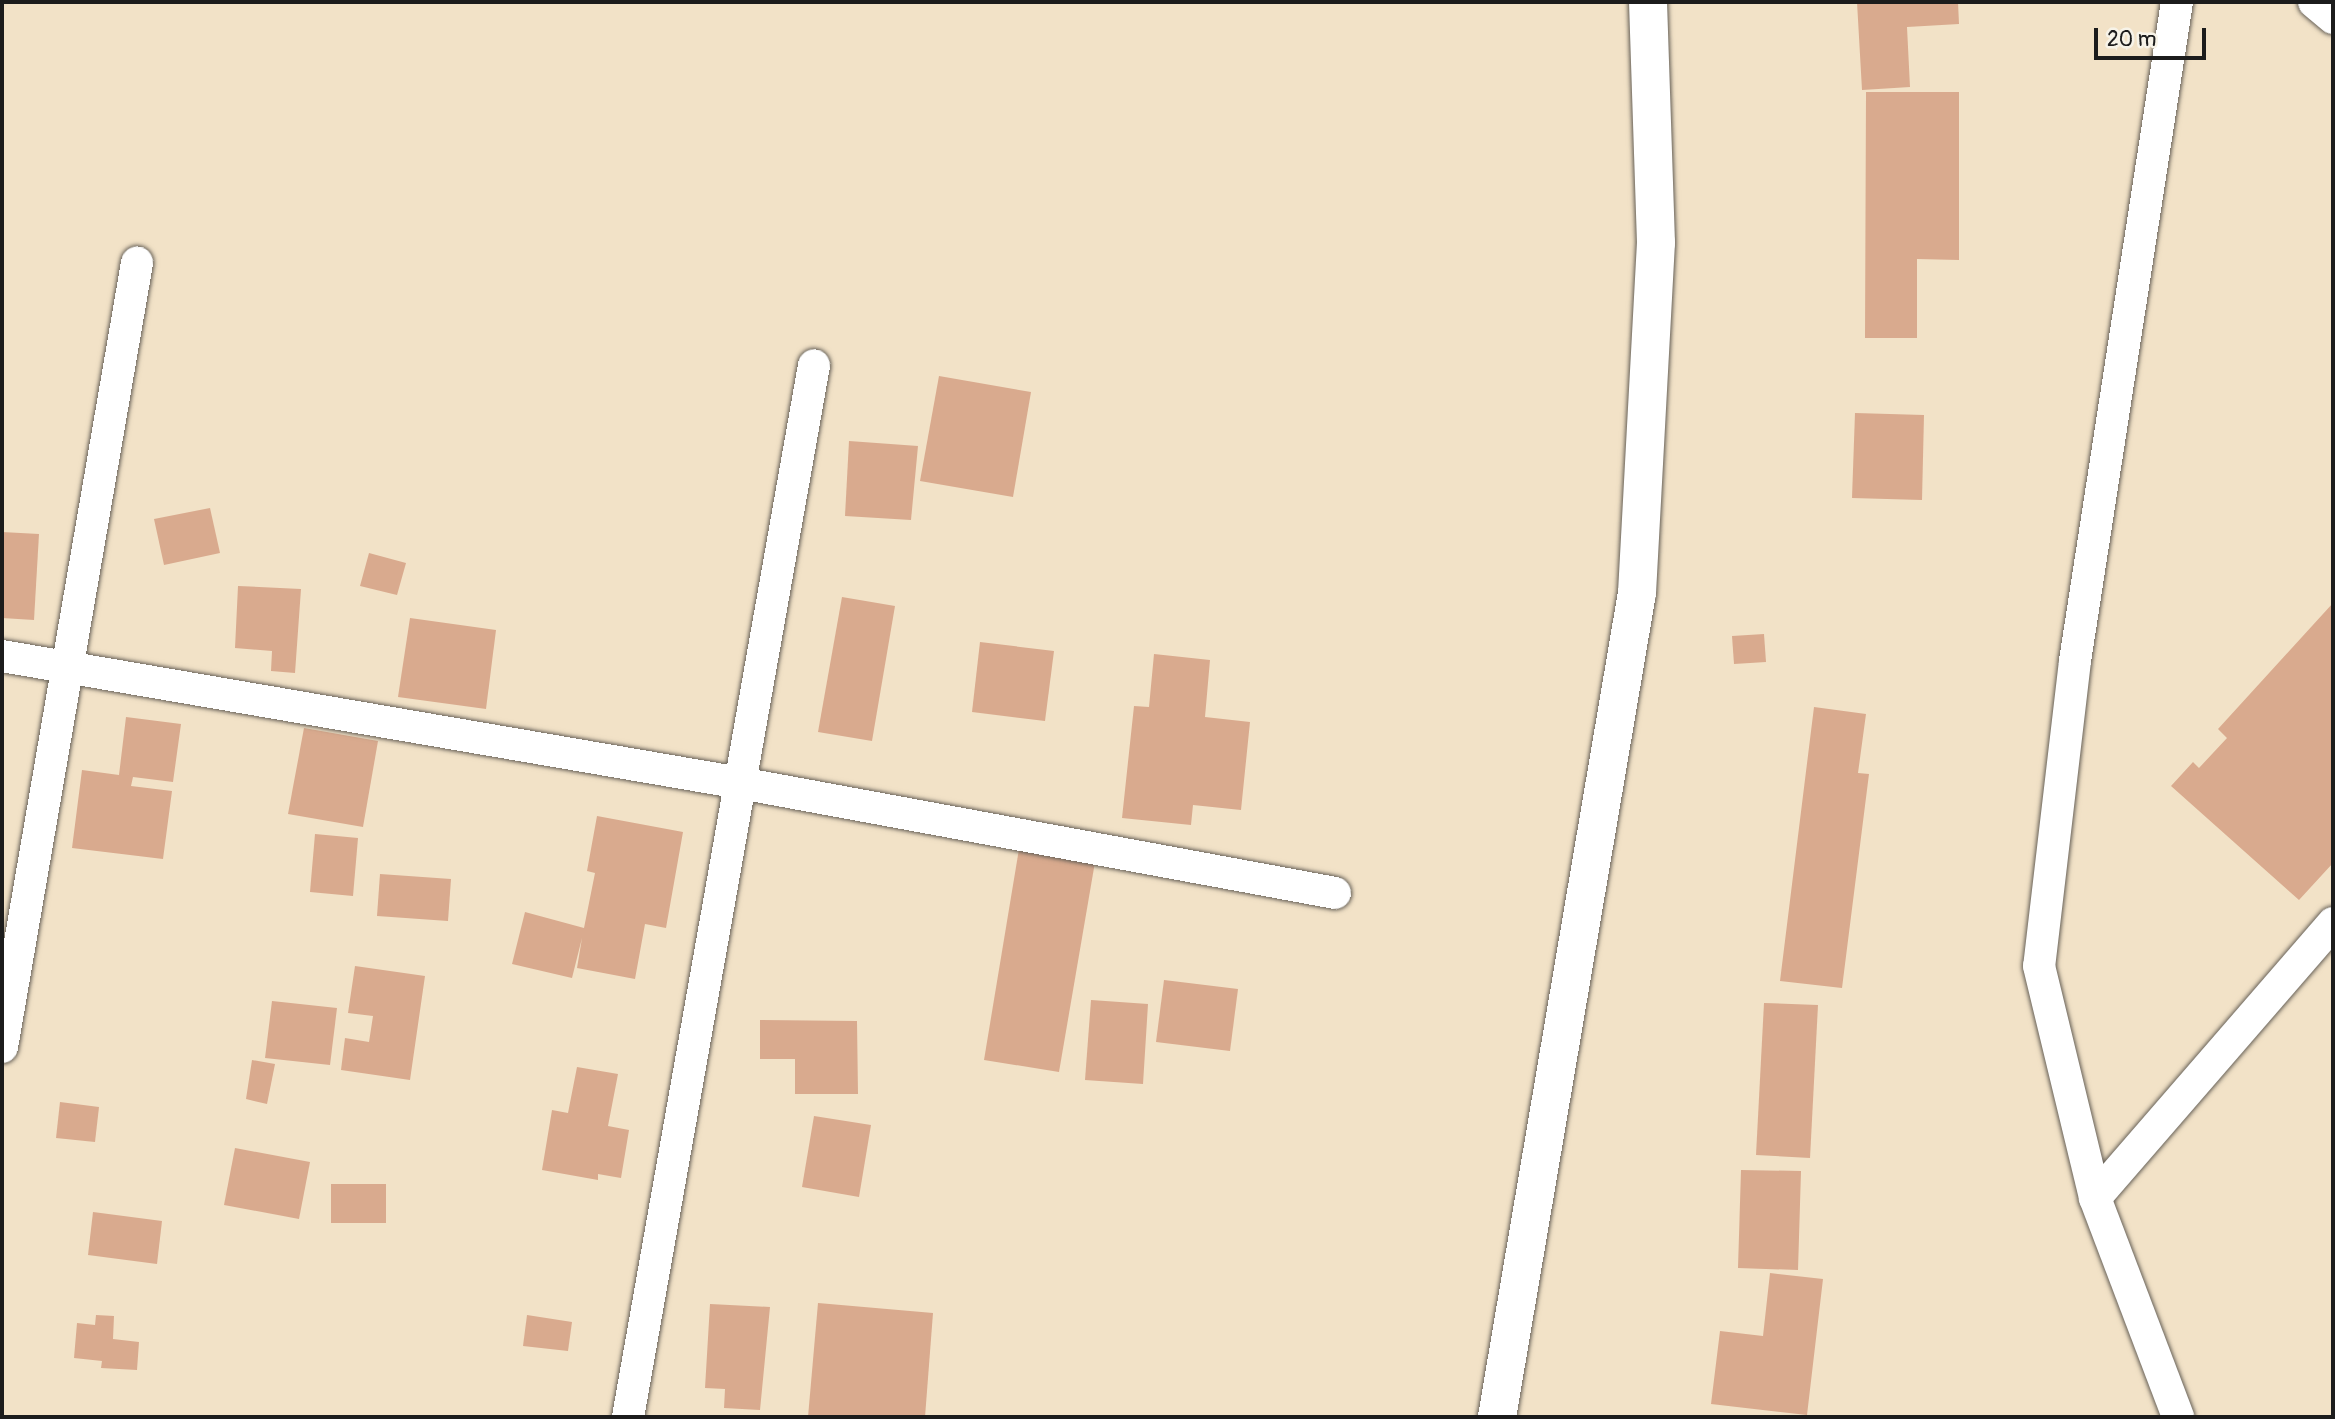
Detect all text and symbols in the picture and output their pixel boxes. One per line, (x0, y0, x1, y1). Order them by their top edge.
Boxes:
scale bar (2097, 14, 2209, 58)
text: 20 m (2107, 26, 2156, 53)

